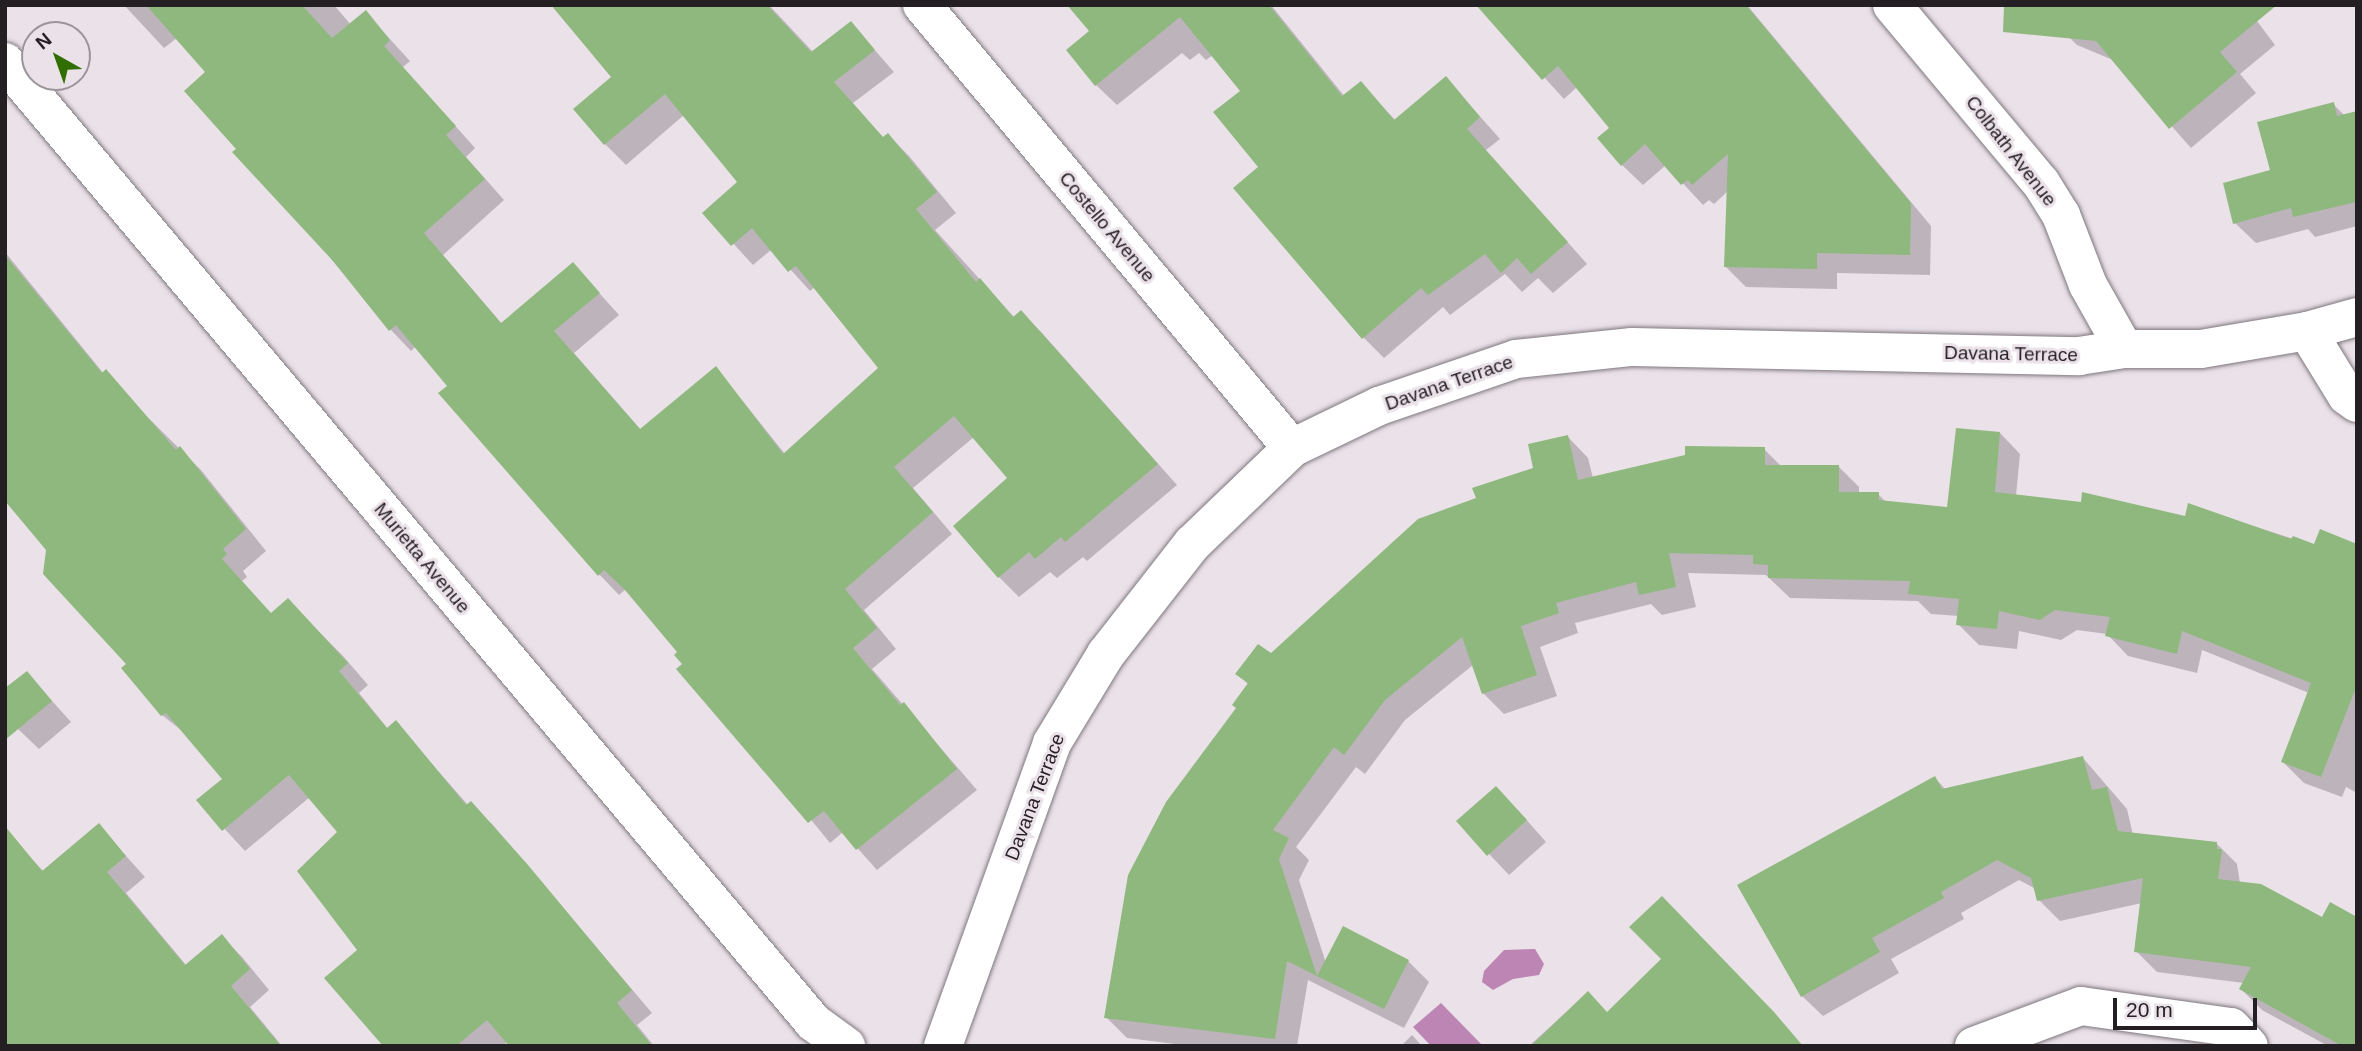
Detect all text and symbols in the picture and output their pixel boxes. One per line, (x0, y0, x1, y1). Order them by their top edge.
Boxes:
north arrow (21, 21, 91, 91)
text: N (31, 29, 55, 54)
street label: Colbath Avenue (1961, 91, 2061, 211)
street label: Costello Avenue (1054, 167, 1160, 287)
street label: Davana Terrace (1944, 341, 2078, 367)
street label: Davana Terrace (1382, 350, 1516, 416)
street label: Murietta Avenue (369, 498, 475, 618)
street label: Davana Terrace (1000, 730, 1070, 864)
scale bar (2117, 984, 2260, 1028)
text: 20 m (2126, 998, 2173, 1021)

